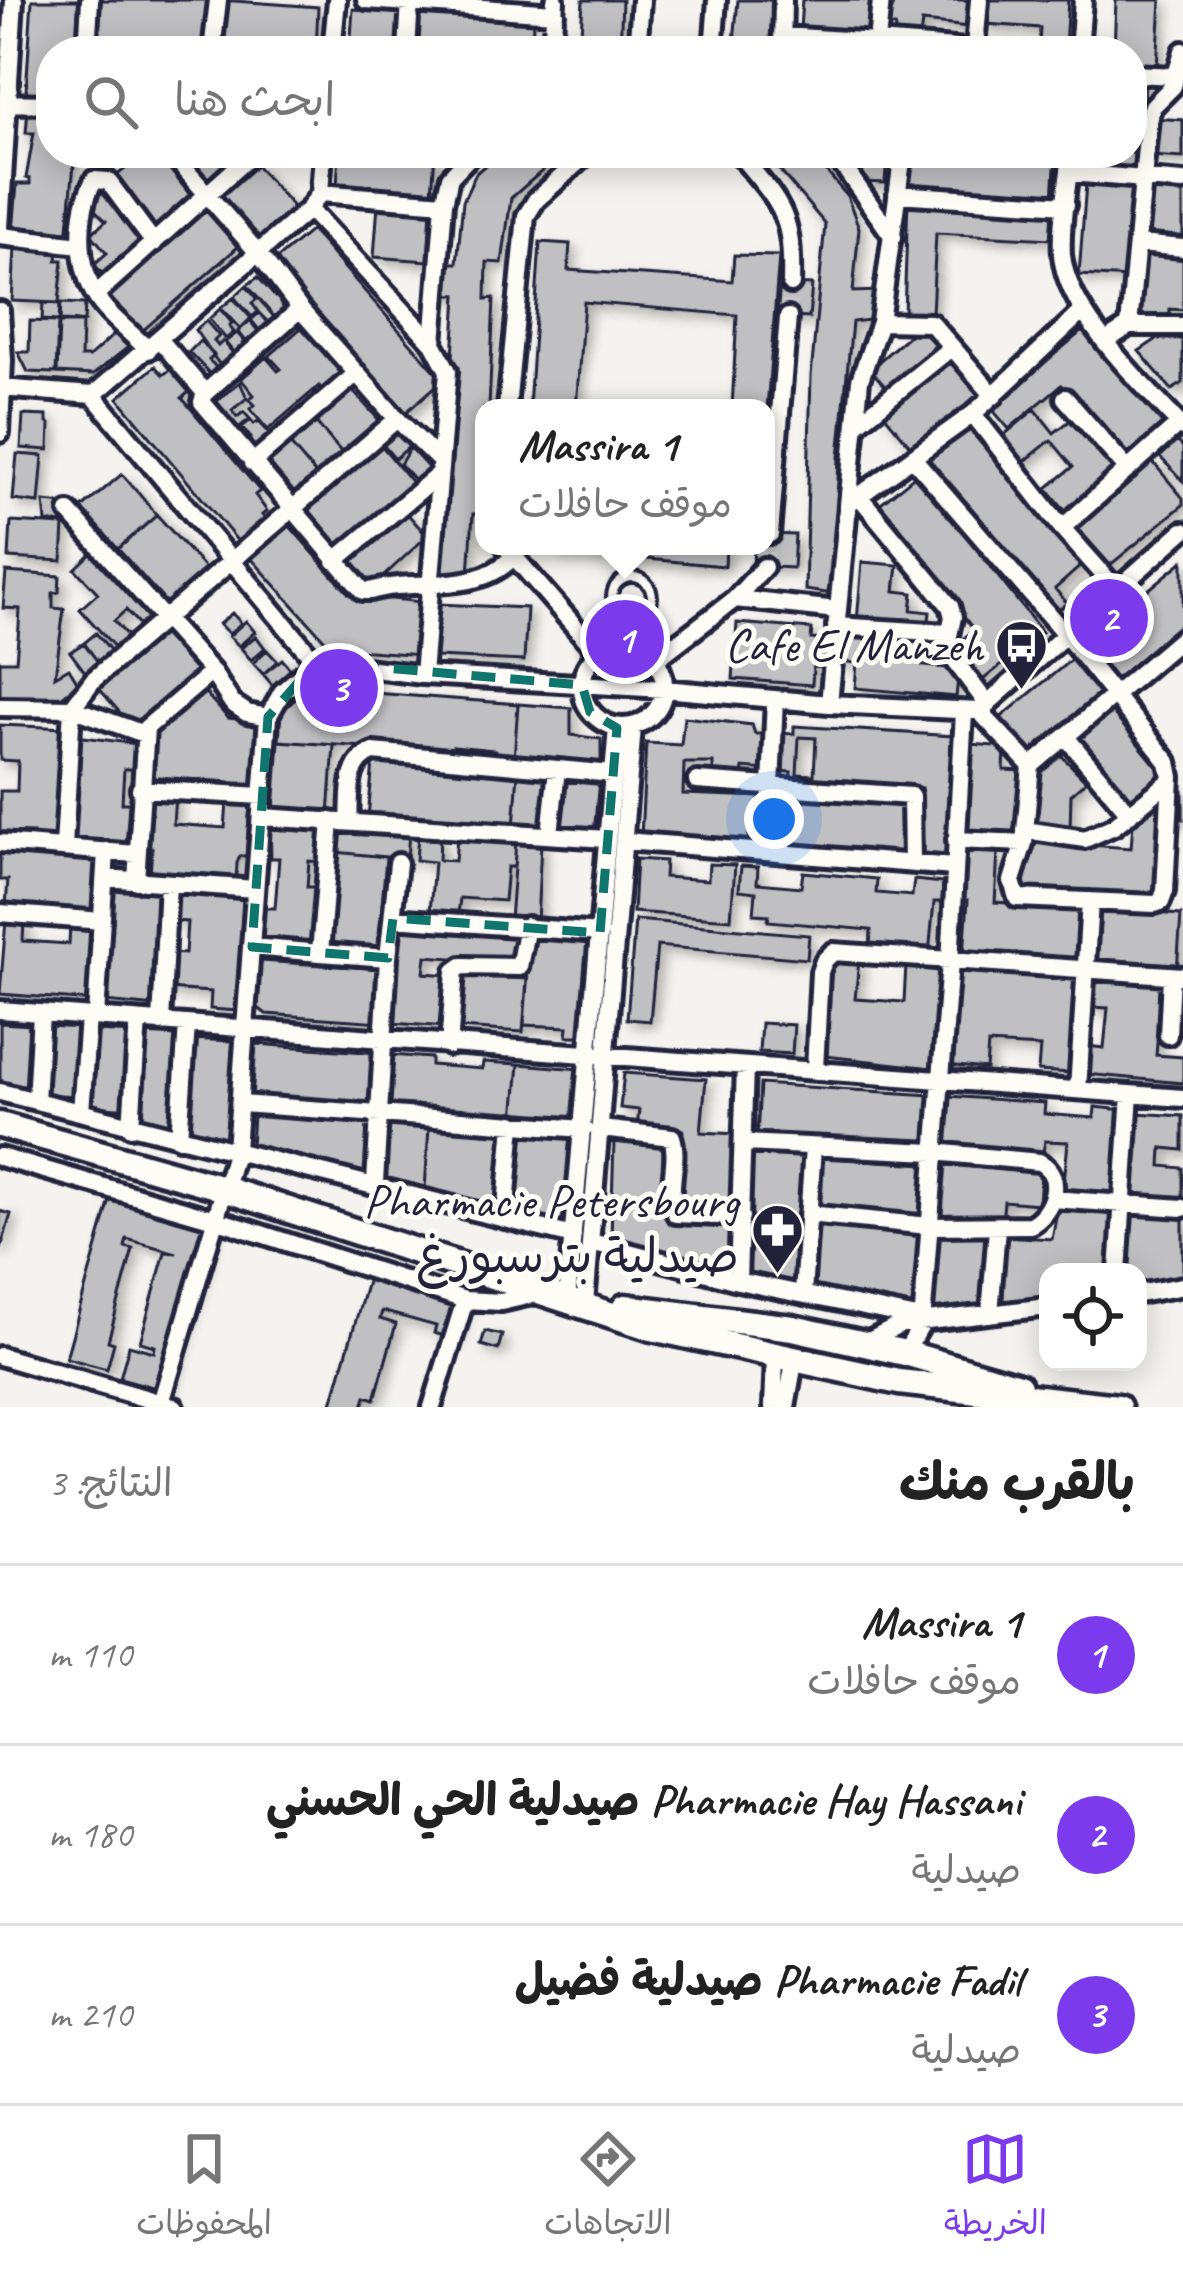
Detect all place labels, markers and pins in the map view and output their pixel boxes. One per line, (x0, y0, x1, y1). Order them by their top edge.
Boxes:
pin: 2 (1070, 573, 1148, 663)
pin: 1 (586, 594, 664, 684)
place label: Cafe El Manzeh (725, 615, 985, 675)
bus stop icon: Cafe El Manzeh (994, 617, 1050, 691)
pin: 3 (300, 643, 378, 733)
place label: Pharmacie Petersbourg صيدلية بترسبورغ (363, 1171, 741, 1289)
pharmacy icon: Pharmacie Petersbourg صيدلية بترسبورغ (750, 1201, 806, 1275)

